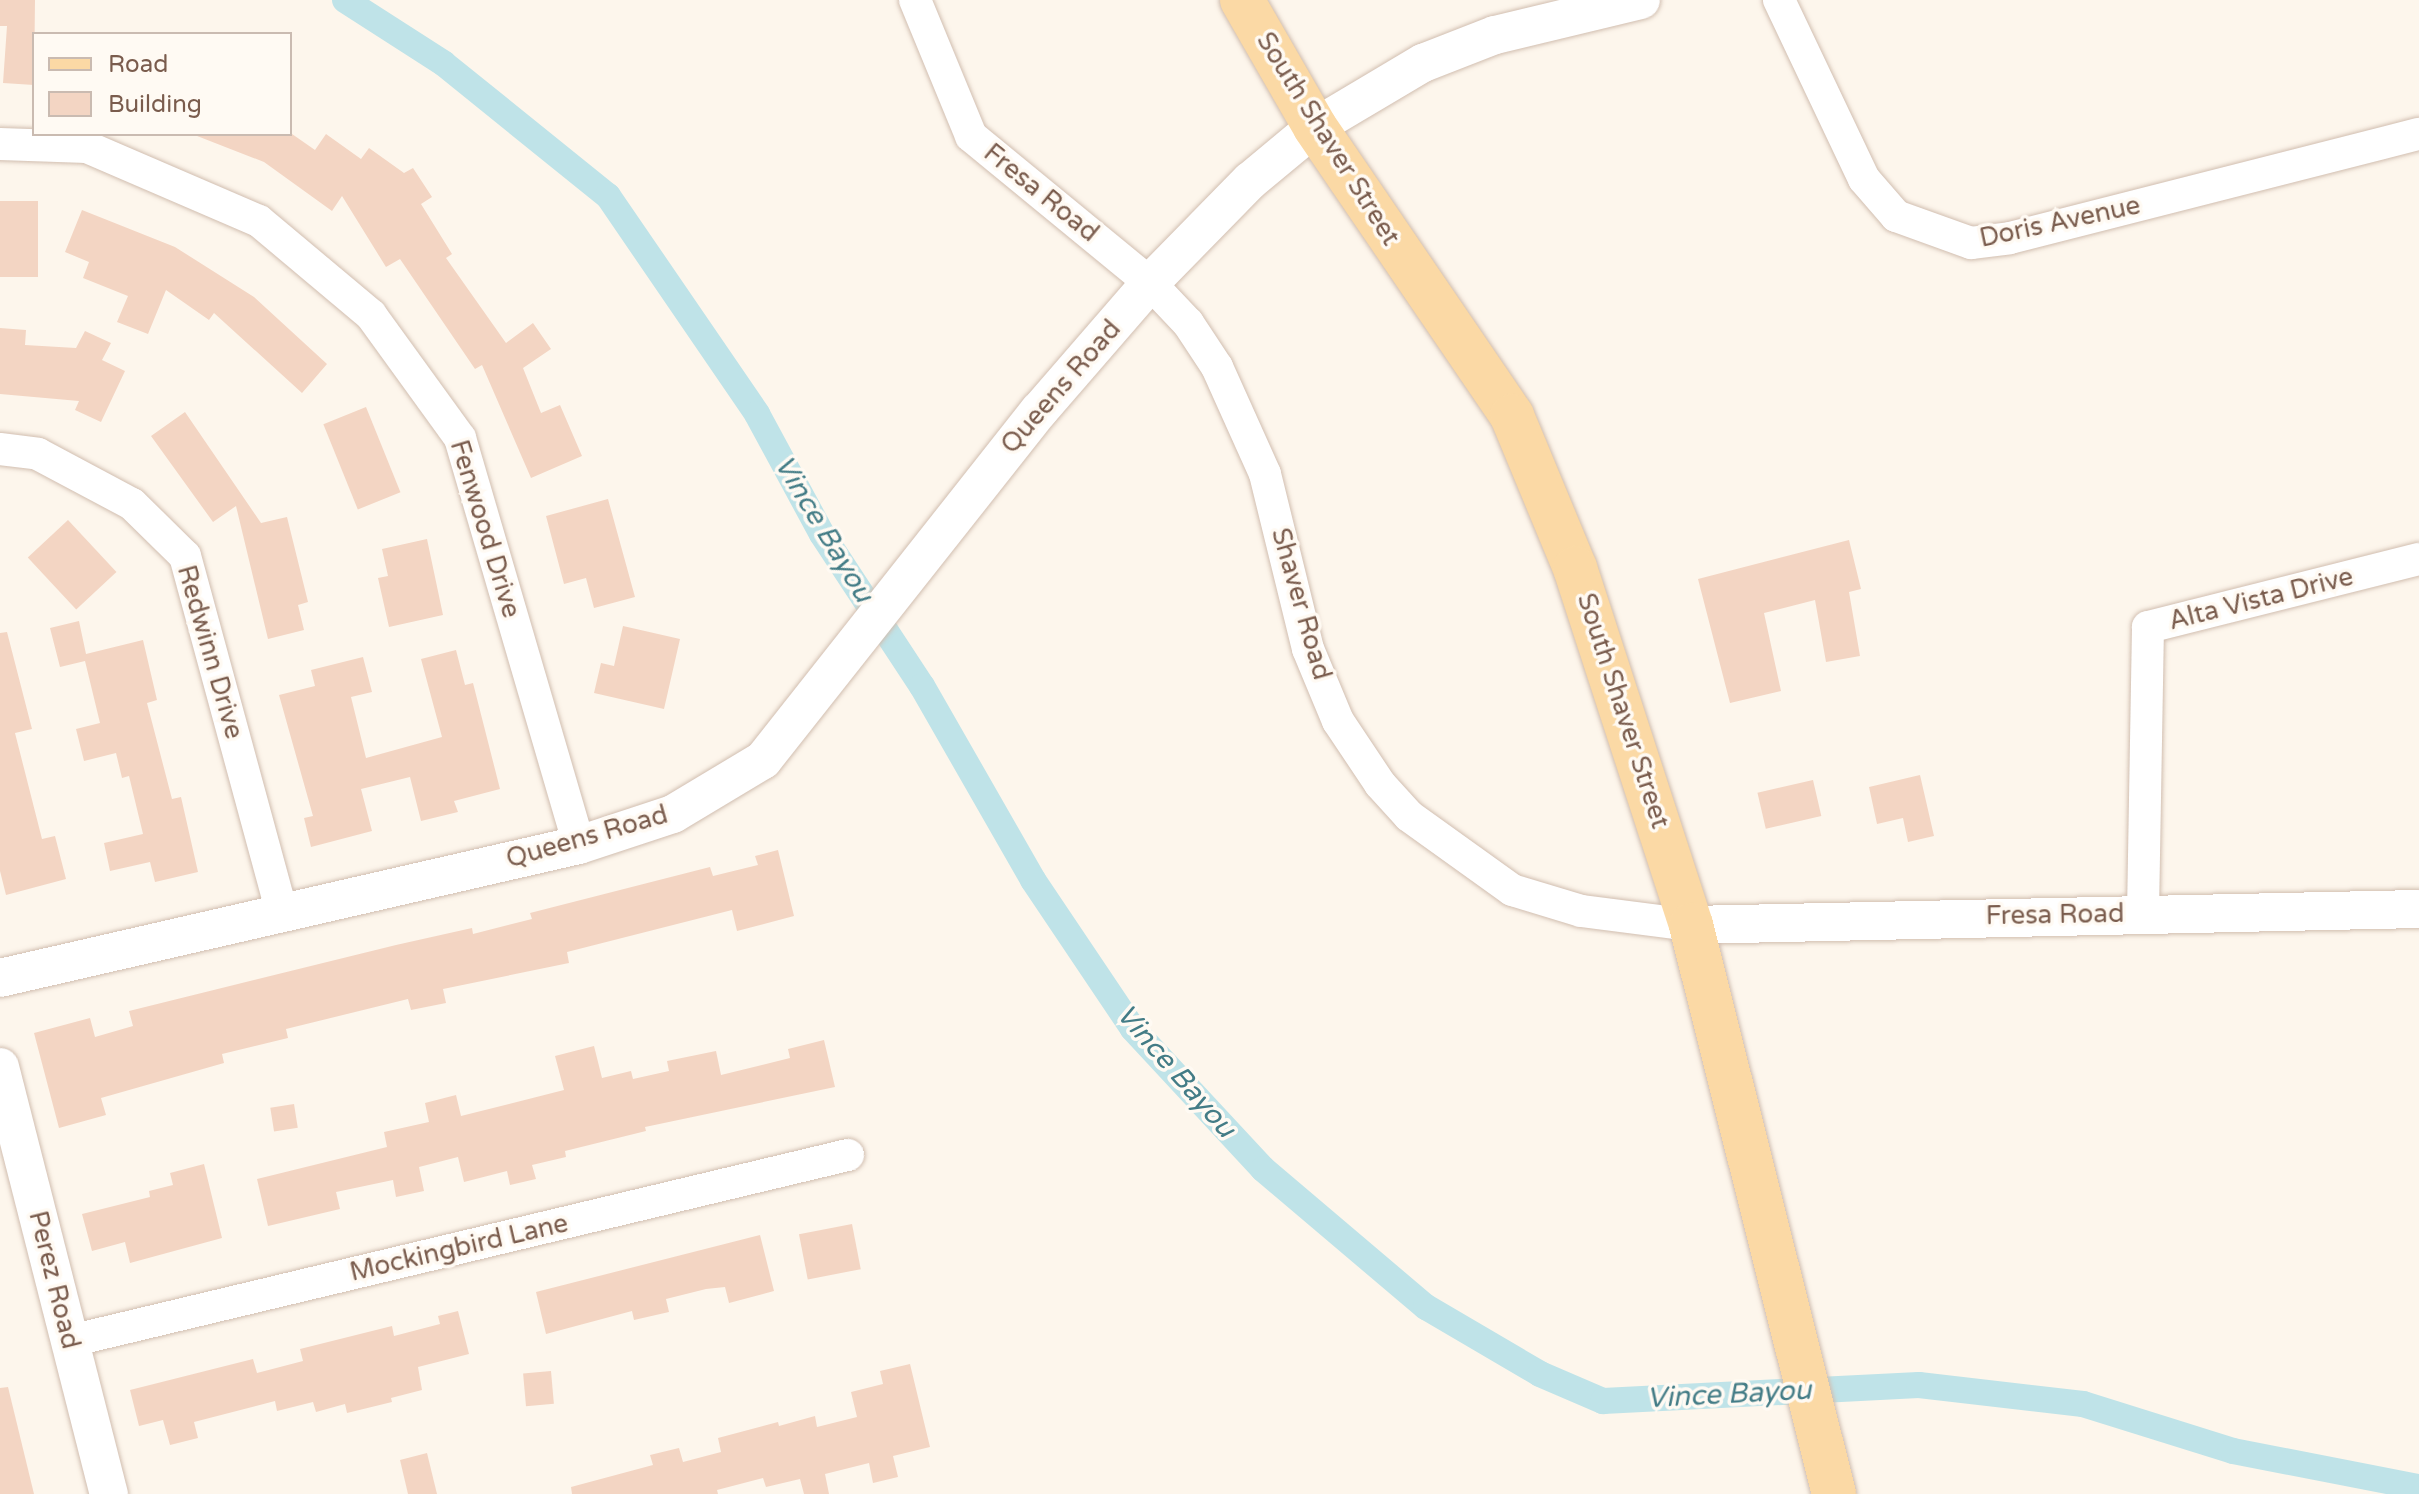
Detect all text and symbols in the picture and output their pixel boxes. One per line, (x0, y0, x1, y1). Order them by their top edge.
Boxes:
street label: South Shaver Street (1250, 27, 1406, 251)
legend (32, 32, 292, 136)
text: Road (108, 50, 168, 79)
text: Building (108, 90, 202, 119)
street label: Fresa Road (977, 137, 1105, 249)
street label: Doris Avenue (1977, 190, 2143, 254)
street label: Queens Road (995, 314, 1127, 460)
street label: Fenwood Drive (443, 436, 527, 622)
water label: Vince Bayou (767, 450, 881, 608)
street label: Shaver Road (1264, 525, 1338, 683)
street label: Alta Vista Drive (2166, 561, 2356, 637)
street label: Redwinn Drive (170, 562, 250, 742)
street label: South Shaver Street (1570, 589, 1676, 833)
street label: Queens Road (503, 799, 671, 875)
street label: Fresa Road (1985, 898, 2125, 932)
water label: Vince Bayou (1109, 998, 1243, 1144)
street label: Perez Road (22, 1208, 86, 1352)
street label: Mockingbird Lane (347, 1208, 571, 1288)
water label: Vince Bayou (1646, 1373, 1812, 1415)

